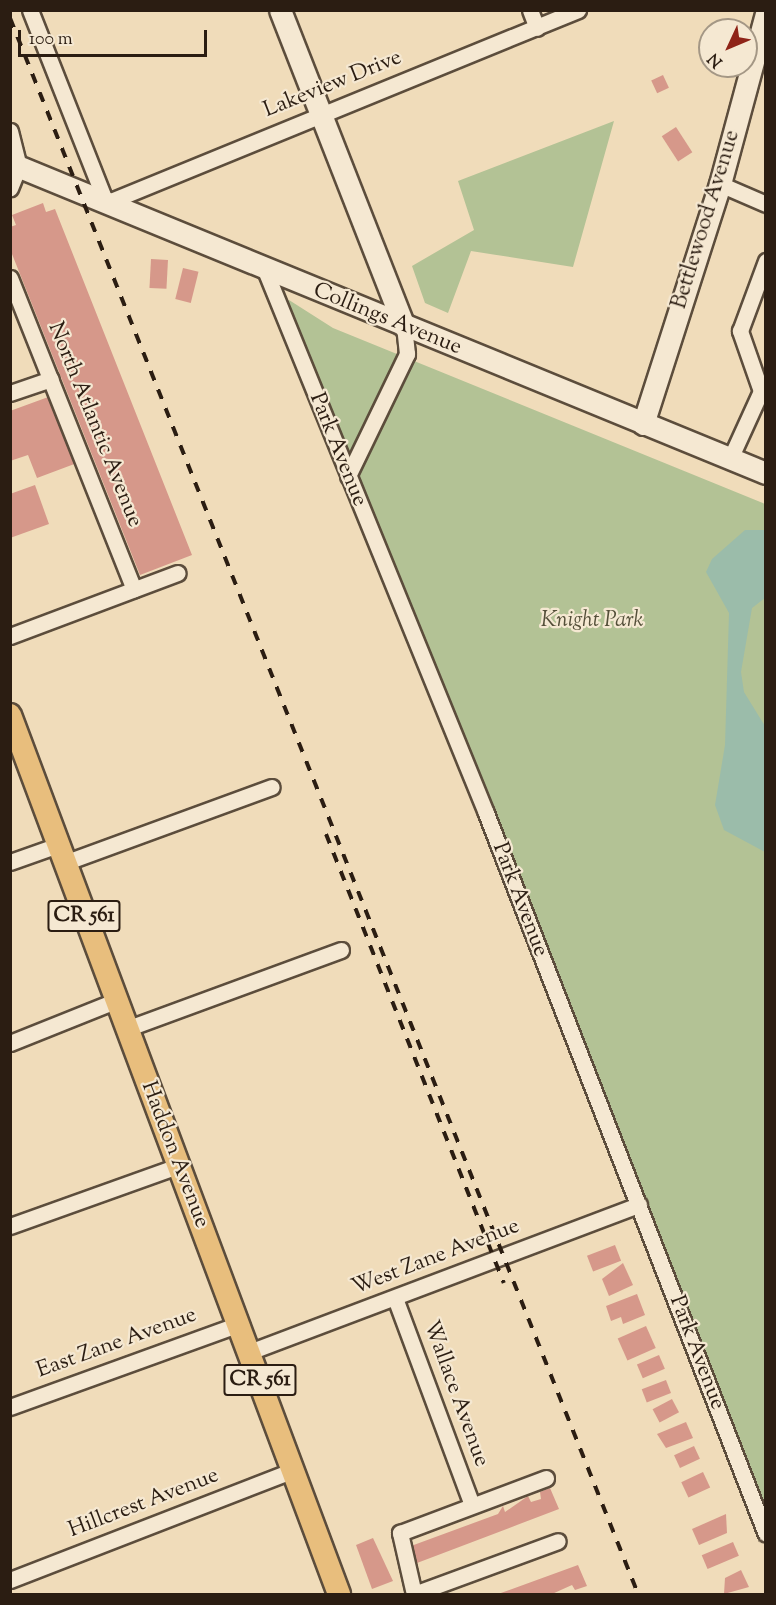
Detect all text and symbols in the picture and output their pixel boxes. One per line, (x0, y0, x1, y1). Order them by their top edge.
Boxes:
scale bar (21, 18, 210, 56)
north arrow (698, 18, 758, 78)
text: 100 m (29, 27, 73, 53)
street label: Lakeview Drive (260, 45, 406, 125)
text: N (703, 47, 729, 72)
street label: Bettlewood Avenue (667, 127, 747, 313)
street label: Collings Avenue (309, 278, 465, 362)
street label: North Atlantic Avenue (41, 319, 147, 531)
street label: Park Avenue (302, 389, 372, 511)
park label: Knight Park (541, 609, 643, 635)
street label: Park Avenue (485, 839, 553, 961)
road number: CR 561 (46, 898, 122, 934)
street label: Haddon Avenue (134, 1078, 214, 1232)
street label: West Zane Avenue (349, 1214, 523, 1302)
street label: Park Avenue (662, 1292, 730, 1414)
street label: East Zane Avenue (34, 1303, 200, 1385)
street label: Wallace Avenue (416, 1317, 494, 1471)
road number: CR 561 (222, 1362, 298, 1398)
street label: Hillcrest Avenue (65, 1463, 223, 1545)

